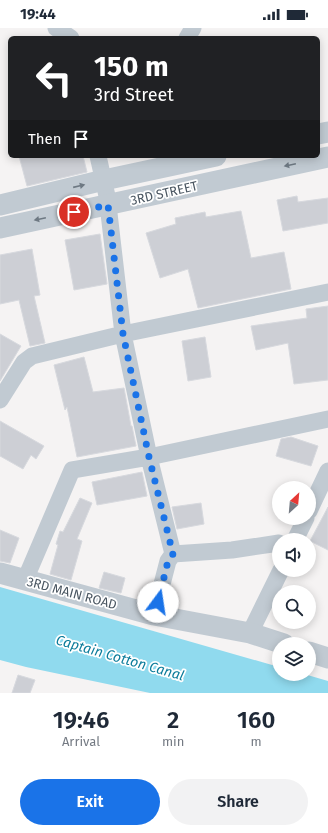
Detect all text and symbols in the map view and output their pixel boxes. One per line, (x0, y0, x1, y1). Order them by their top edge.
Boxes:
text: 19:44 (20, 5, 56, 23)
text: 150 m (94, 50, 169, 83)
icon: left (28, 52, 80, 104)
text: 3rd Street (94, 84, 174, 106)
icon: arrive (70, 128, 92, 150)
text: Then (28, 130, 62, 148)
one-way arrow (284, 162, 296, 168)
street label: 3RD STREET (129, 178, 199, 208)
one-way arrow (73, 182, 85, 188)
pin (57, 195, 91, 229)
icon: arrive (63, 201, 85, 223)
one-way arrow (33, 216, 46, 222)
north arrow (272, 481, 316, 525)
map controls (272, 481, 316, 681)
button: sound (272, 533, 316, 577)
street label: 3RD MAIN ROAD (25, 574, 119, 612)
position arrow (137, 581, 179, 623)
button: search (272, 585, 316, 629)
water label: Captain Cotton Canal (54, 632, 186, 684)
button: layers (272, 637, 316, 681)
text: 19:46 (53, 706, 109, 734)
text: 2 (167, 706, 179, 734)
text: 160 (237, 706, 275, 734)
text: Arrival (62, 734, 100, 749)
text: min (162, 734, 184, 749)
text: m (251, 734, 262, 749)
button: Exit (20, 779, 160, 825)
button: Share (168, 779, 308, 825)

